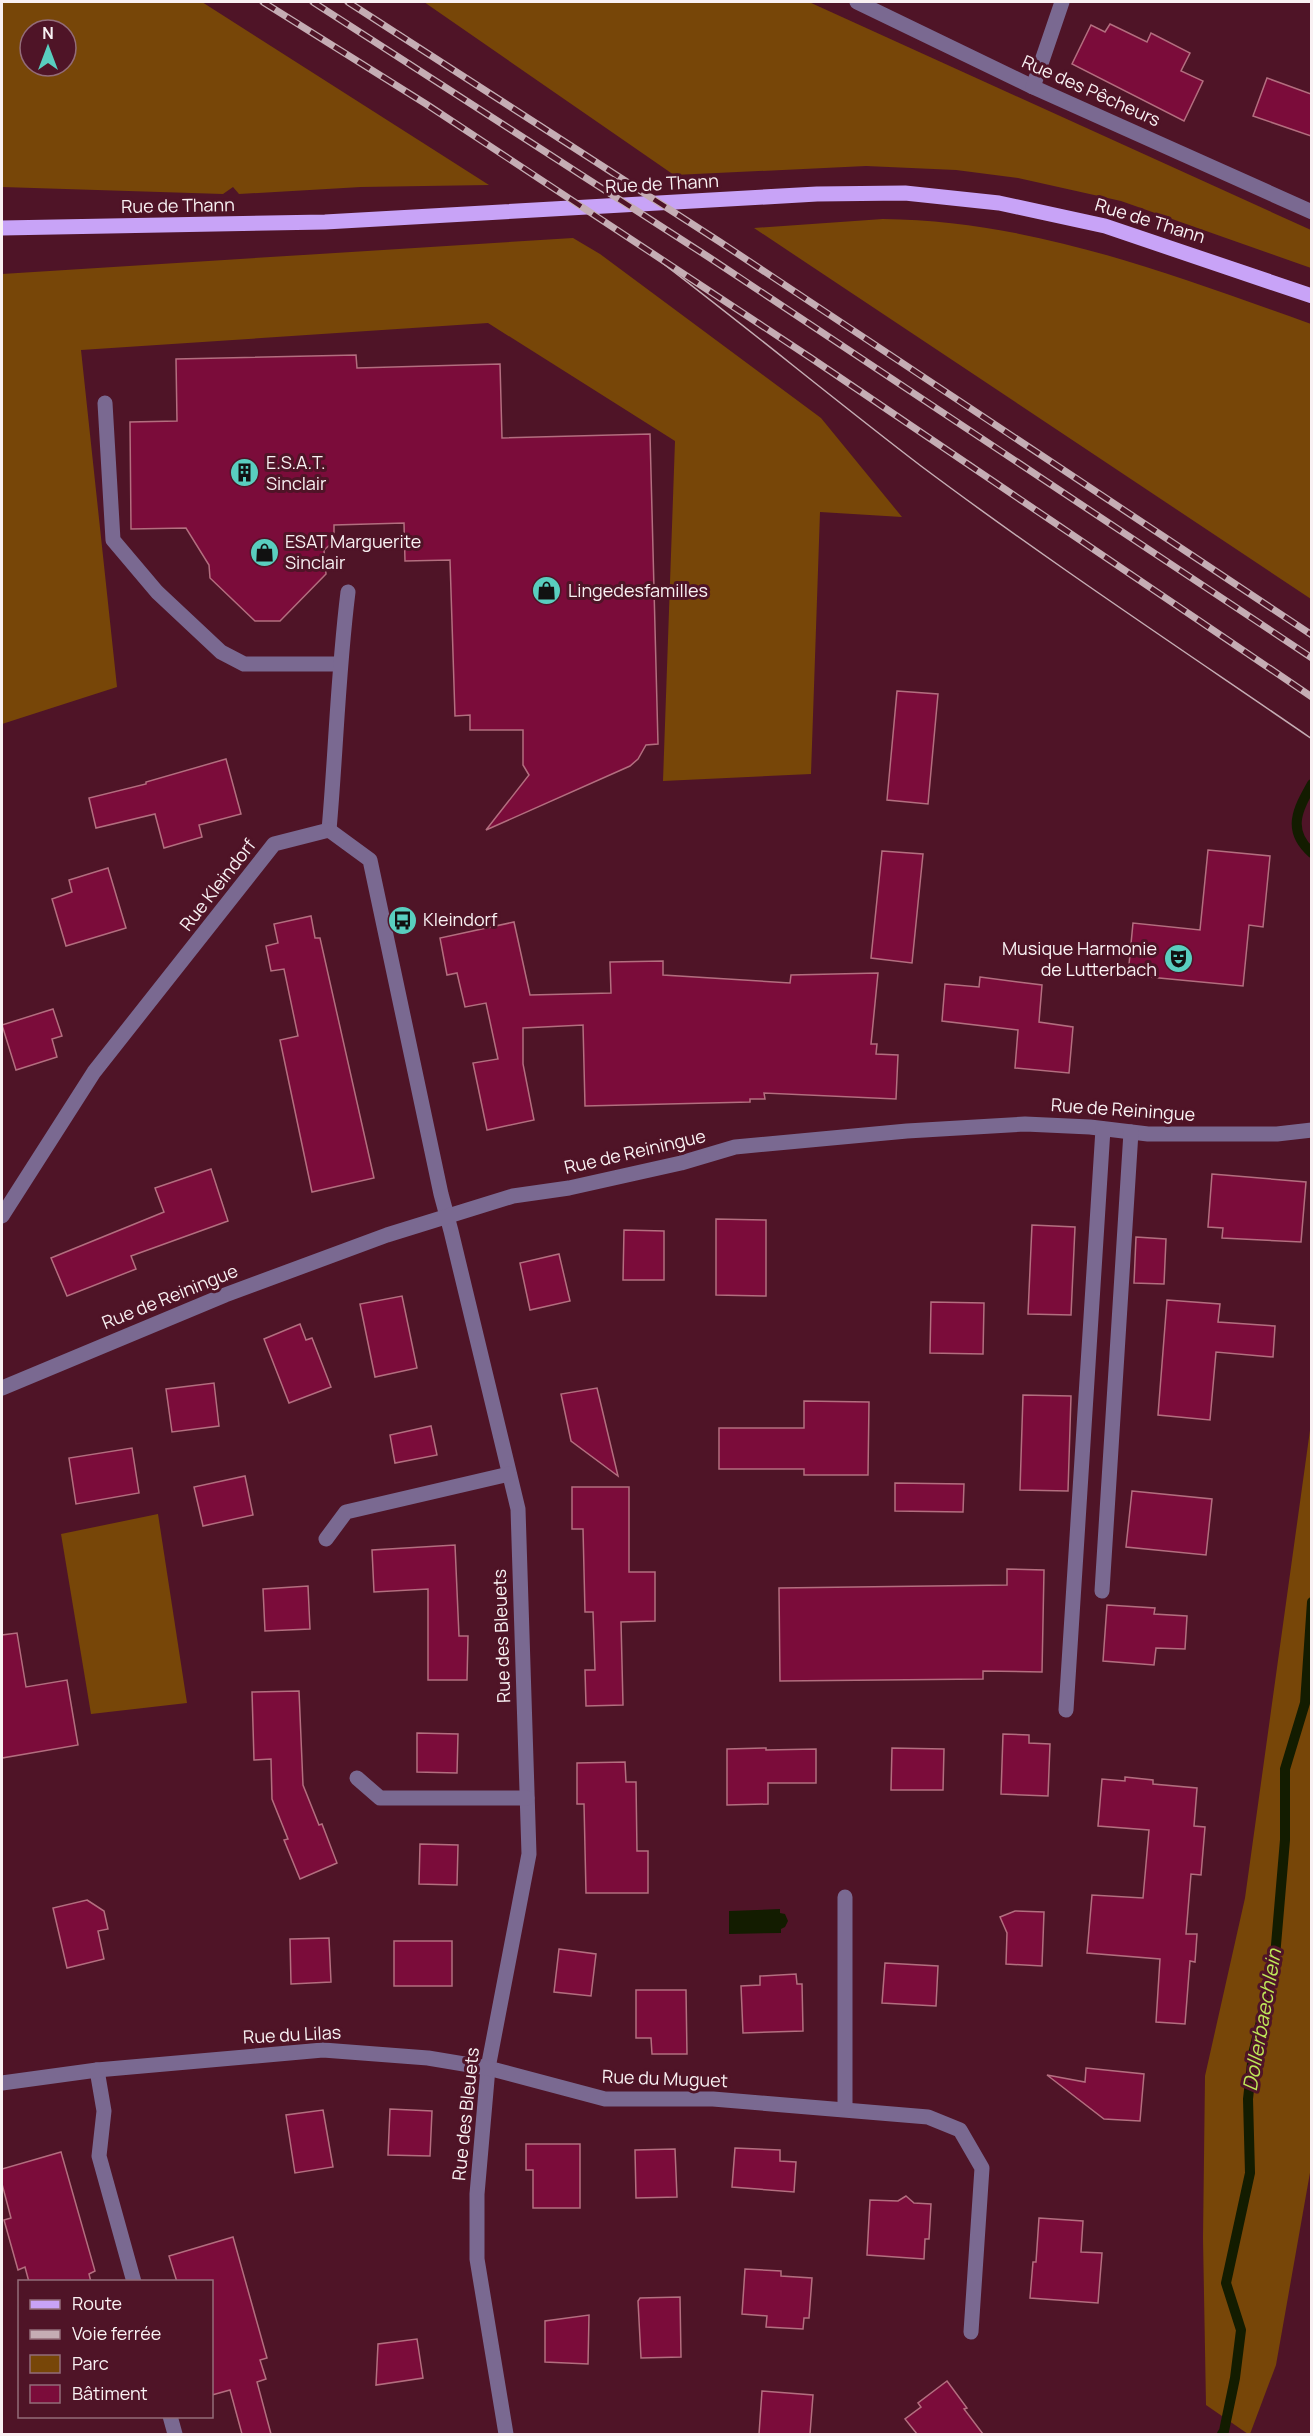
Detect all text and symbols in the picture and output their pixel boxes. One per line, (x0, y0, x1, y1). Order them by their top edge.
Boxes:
north arrow (18, 18, 78, 78)
text: N (42, 22, 54, 44)
street label: Rue des Pêcheurs (1018, 49, 1164, 131)
street label: Rue de Thann (605, 168, 719, 198)
street label: Rue de Thann (121, 192, 235, 218)
street label: Rue de Thann (1092, 192, 1208, 248)
place label: E.S.A.T. Sinclair (266, 450, 327, 495)
building icon: E.S.A.T. Sinclair (229, 457, 261, 489)
place label: ESAT Marguerite Sinclair (285, 529, 421, 574)
shop icon: ESAT Marguerite Sinclair (248, 536, 280, 568)
shop icon: Lingedesfamilles (531, 575, 563, 607)
place label: Lingedesfamilles (568, 578, 708, 602)
street label: Rue Kleindorf (174, 833, 261, 935)
bus stop icon: Kleindorf (386, 904, 418, 936)
place label: Kleindorf (423, 907, 498, 931)
place label: Musique Harmonie de Lutterbach (1002, 936, 1157, 981)
theatre icon: Musique Harmonie de Lutterbach (1162, 943, 1194, 975)
street label: Rue de Reiningue (1050, 1092, 1196, 1126)
street label: Rue de Reiningue (562, 1123, 708, 1179)
street label: Rue de Reiningue (98, 1258, 241, 1334)
street label: Rue des Bleuets (487, 1569, 515, 1703)
water label: Dollerbaechlein (1236, 1946, 1287, 2093)
street label: Rue du Lilas (242, 2019, 342, 2049)
street label: Rue des Bleuets (446, 2046, 484, 2182)
street label: Rue du Muguet (602, 2064, 728, 2092)
legend (18, 2280, 213, 2418)
text: Route (72, 2291, 122, 2315)
text: Voie ferrée (72, 2321, 161, 2345)
text: Parc (72, 2351, 109, 2375)
text: Bâtiment (72, 2381, 148, 2405)

